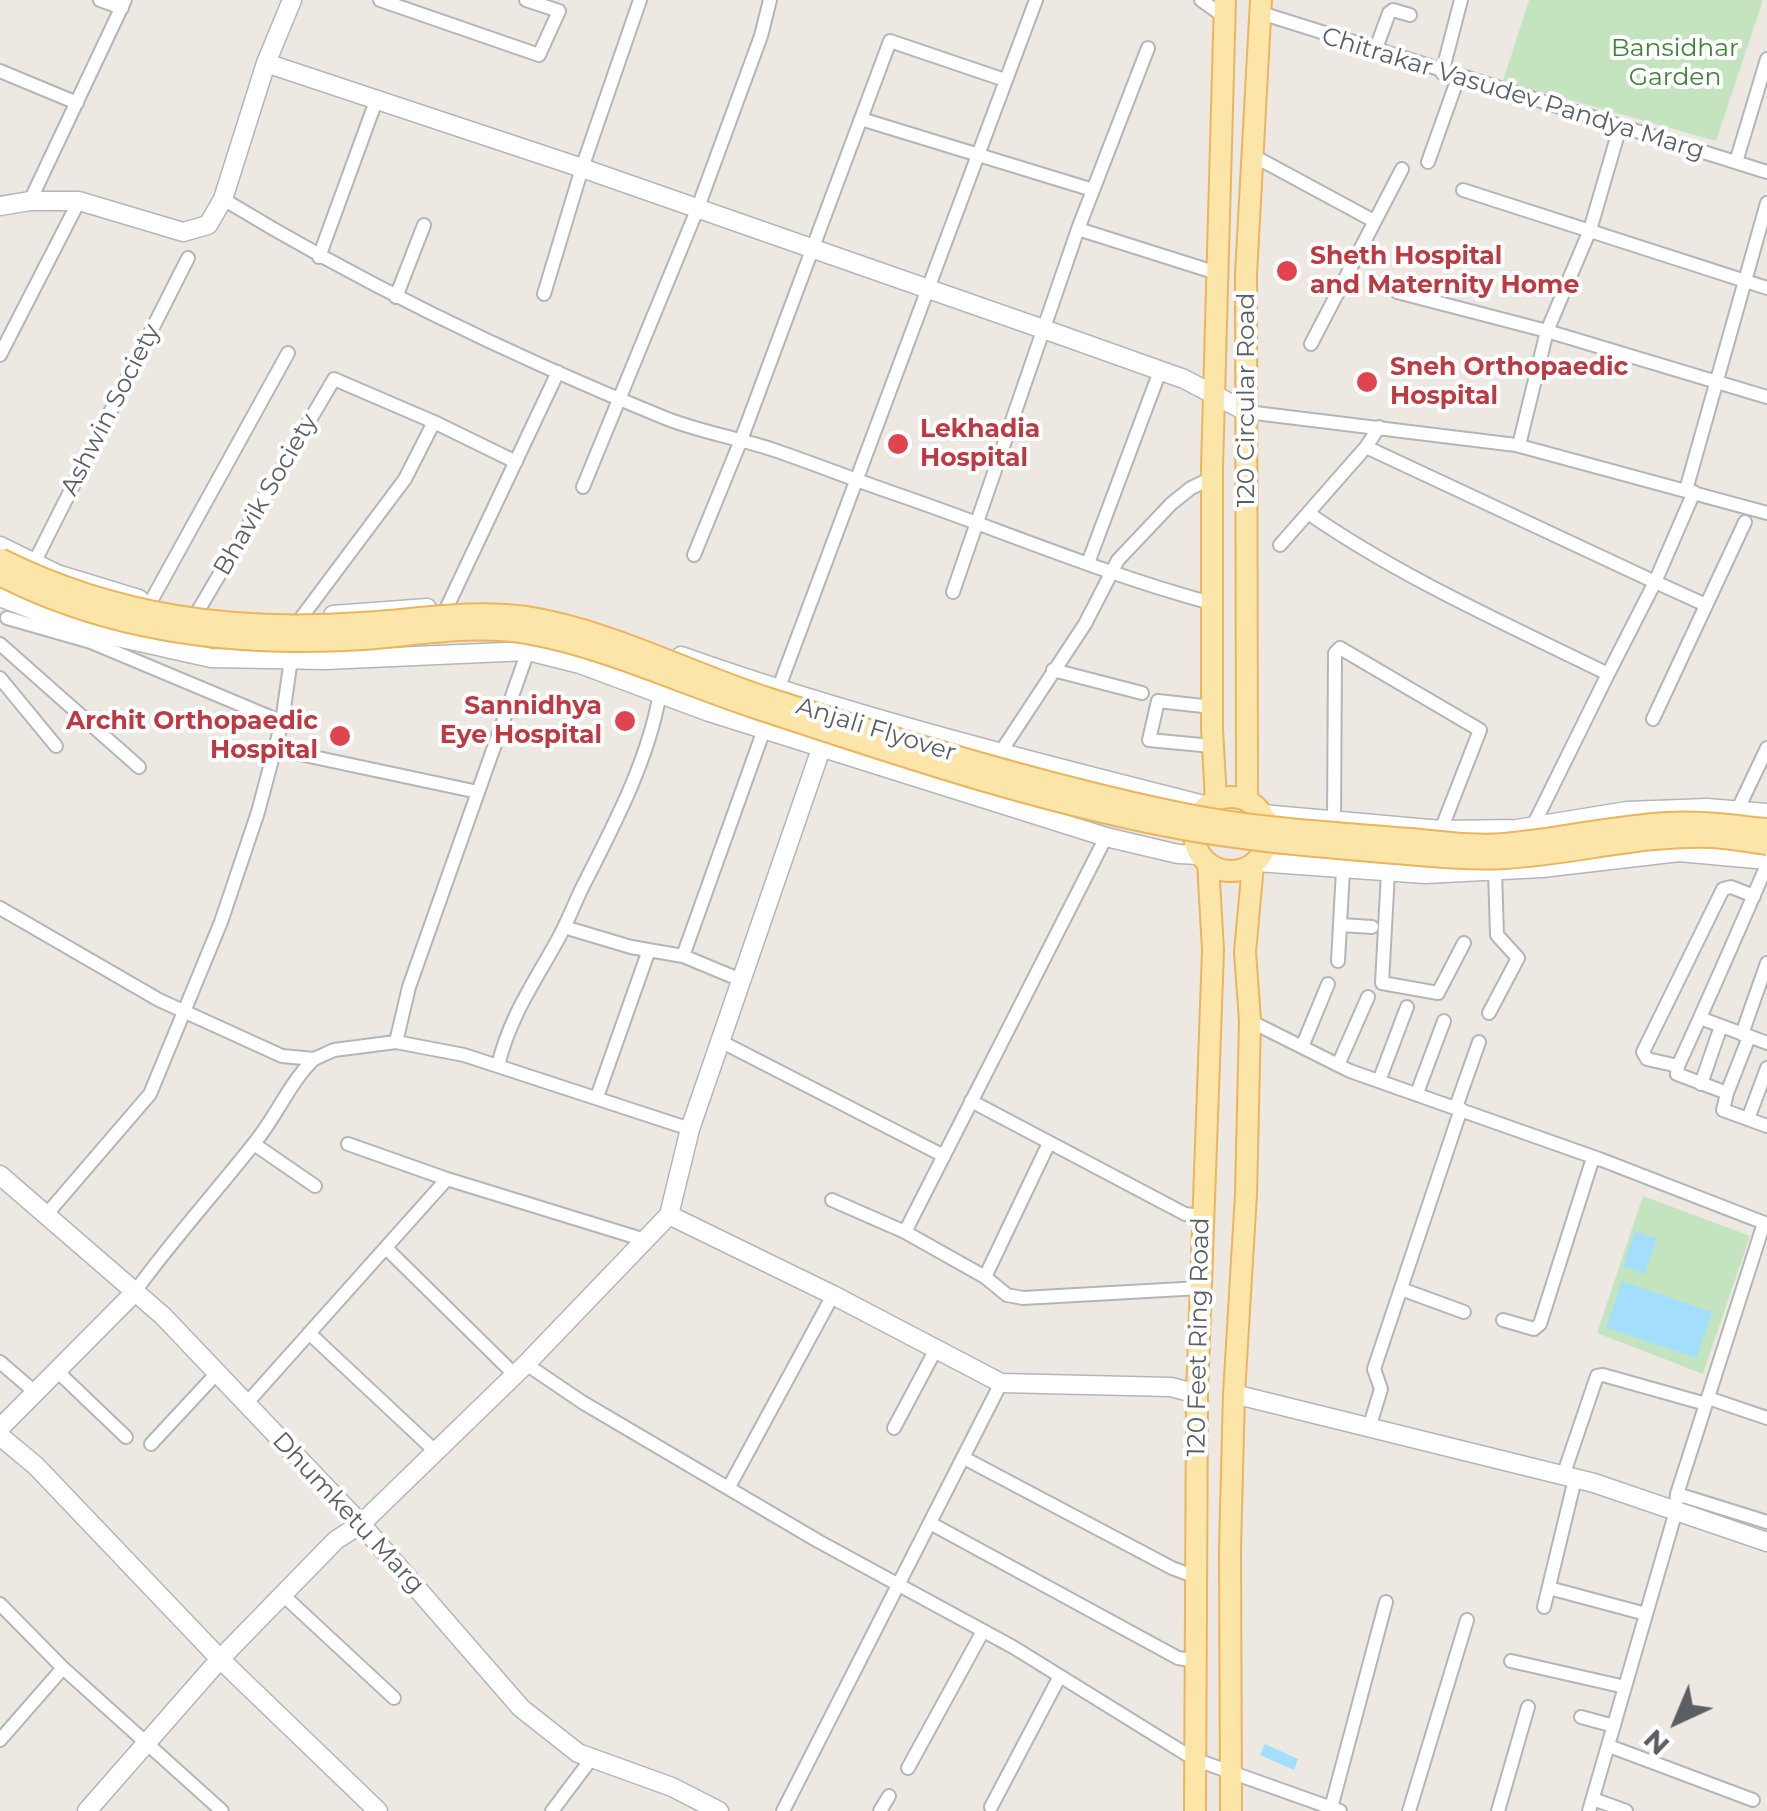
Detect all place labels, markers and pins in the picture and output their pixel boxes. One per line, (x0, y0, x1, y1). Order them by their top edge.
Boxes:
place label: Sheth Hospital and Maternity Home (1310, 242, 1579, 301)
marker: Sheth Hospital and Maternity Home (1274, 258, 1300, 284)
place label: Sneh Orthopaedic Hospital (1390, 353, 1628, 412)
marker: Sneh Orthopaedic Hospital (1354, 369, 1380, 395)
place label: Lekhadia Hospital (920, 415, 1040, 474)
marker: Lekhadia Hospital (885, 431, 911, 457)
place label: Sannidhya Eye Hospital (440, 692, 602, 751)
place label: Archit Orthopaedic Hospital (66, 707, 318, 766)
marker: Sannidhya Eye Hospital (612, 708, 638, 734)
marker: Archit Orthopaedic Hospital (327, 723, 353, 749)

